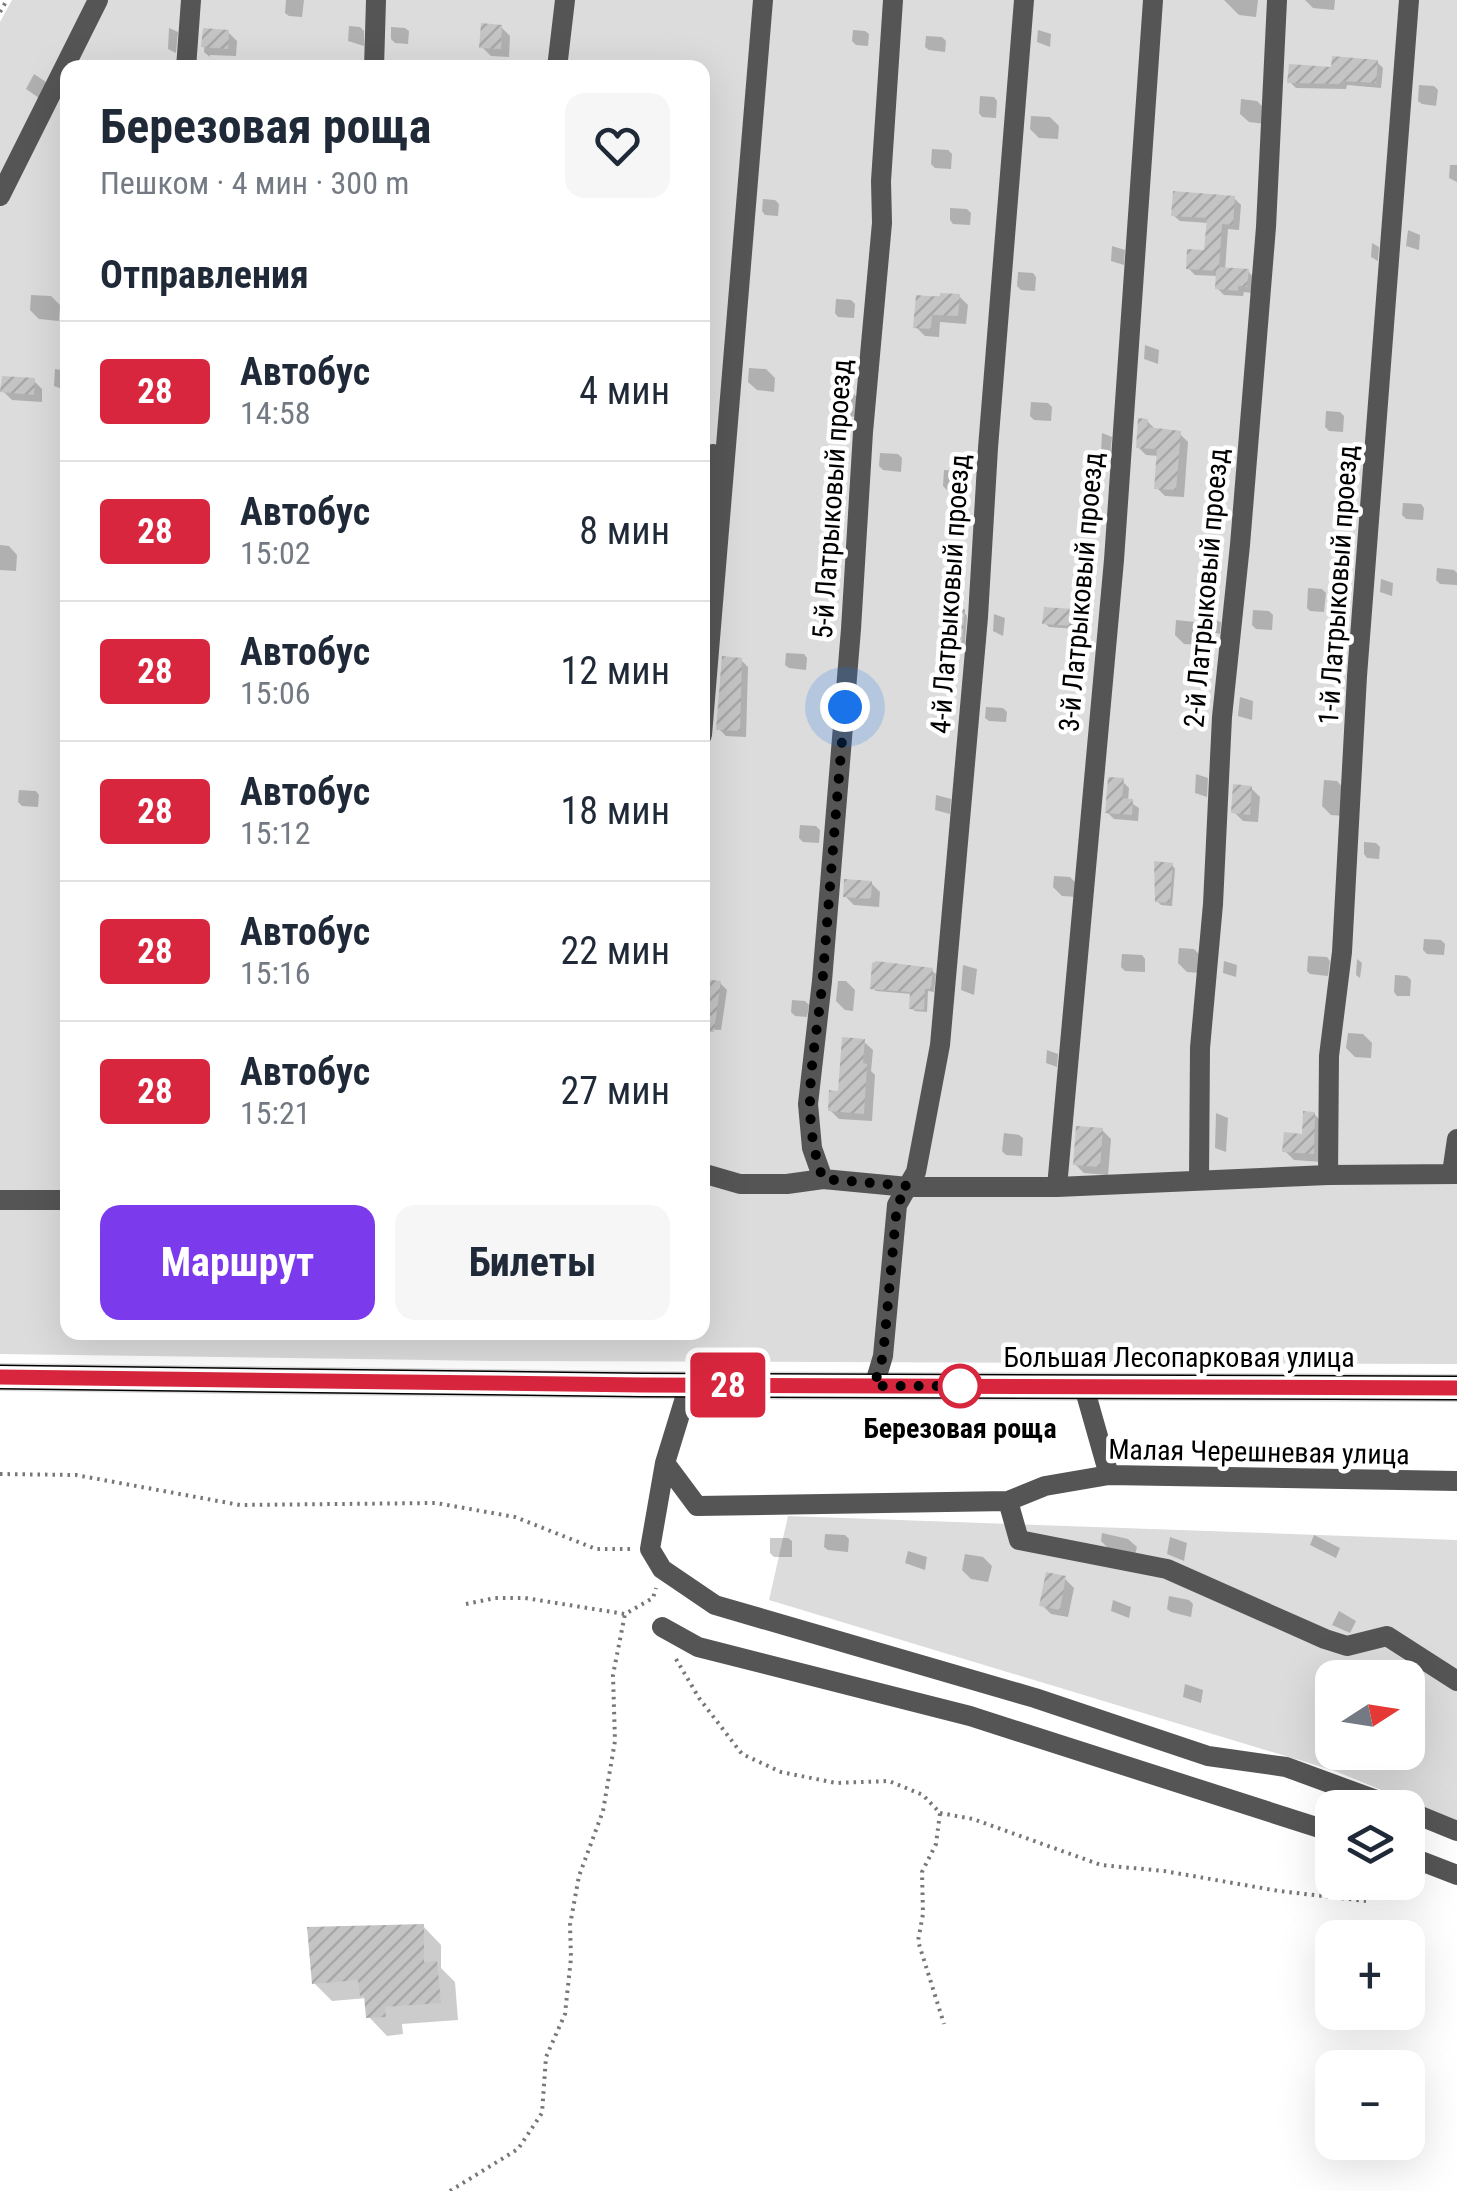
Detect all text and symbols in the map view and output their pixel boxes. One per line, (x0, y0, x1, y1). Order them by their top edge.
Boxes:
button: heart (565, 93, 670, 198)
text: Березовая роща (100, 98, 431, 155)
text: Пешком · 4 мин · 300 m (100, 164, 409, 202)
text: Отправления (100, 253, 309, 297)
text: Автобус (240, 350, 370, 394)
street label: 5-й Латрыковый проезд (806, 358, 858, 640)
text: 4 мин (579, 369, 670, 413)
text: 28 (137, 371, 173, 412)
text: 14:58 (240, 394, 311, 432)
street label: 1-й Латрыковый проезд (1312, 444, 1364, 726)
street label: 2-й Латрыковый проезд (1177, 447, 1235, 729)
street label: 3-й Латрыковый проезд (1052, 451, 1110, 733)
street label: 4-й Латрыковый проезд (924, 453, 976, 735)
text: Автобус (240, 490, 370, 534)
text: 8 мин (579, 509, 670, 553)
text: 28 (137, 511, 173, 552)
text: 15:02 (240, 534, 311, 572)
text: Автобус (240, 630, 370, 674)
text: 12 мин (561, 649, 670, 693)
text: 28 (137, 651, 173, 692)
text: 15:06 (240, 674, 311, 712)
your location (820, 682, 870, 732)
text: Автобус (240, 770, 370, 814)
text: 18 мин (561, 789, 670, 833)
text: 28 (137, 791, 173, 832)
text: 15:12 (240, 814, 311, 852)
text: Автобус (240, 910, 370, 954)
text: 22 мин (561, 929, 670, 973)
text: 28 (137, 931, 173, 972)
text: 15:16 (240, 954, 311, 992)
text: Автобус (240, 1050, 370, 1094)
text: 27 мин (561, 1069, 670, 1113)
text: 28 (137, 1071, 173, 1112)
text: 15:21 (240, 1094, 311, 1132)
button: Маршрут (100, 1205, 375, 1320)
button: Билеты (395, 1205, 670, 1320)
street label: Большая Лесопарковая улица (1003, 1341, 1355, 1374)
line badge: 28 (683, 1352, 773, 1418)
text: 28 (710, 1365, 746, 1406)
marker: Березовая роща (939, 1365, 981, 1407)
place label: Березовая роща (863, 1412, 1057, 1445)
street label: Малая Черешневая улица (1108, 1433, 1410, 1471)
north arrow (1315, 1660, 1425, 1770)
map controls (1315, 1660, 1425, 2160)
button: layers (1315, 1790, 1425, 1900)
button: + (1315, 1920, 1425, 2030)
button: − (1315, 2050, 1425, 2160)

